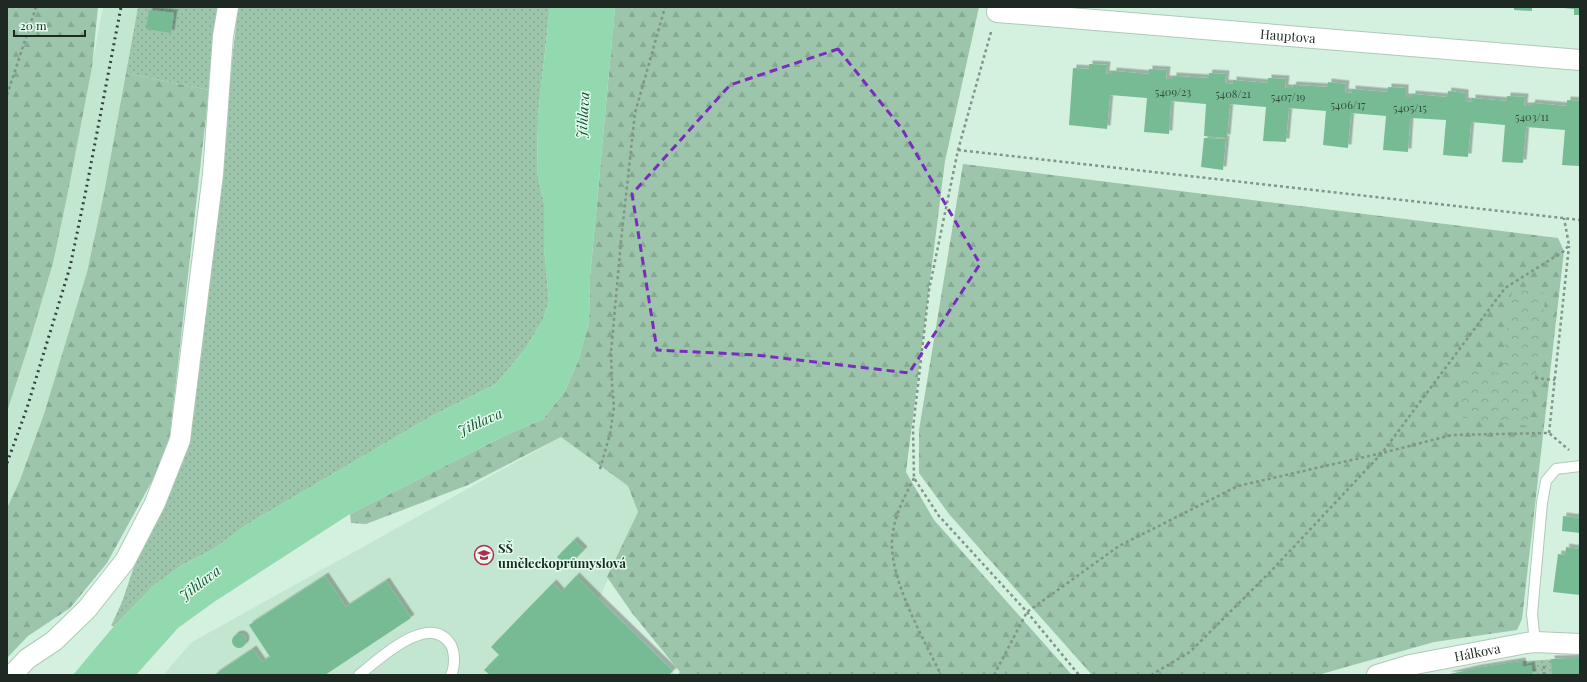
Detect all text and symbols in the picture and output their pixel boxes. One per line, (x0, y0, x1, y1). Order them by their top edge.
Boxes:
scale bar (14, 12, 85, 38)
text: 20 m (20, 17, 47, 33)
street label: Hauptova (1259, 25, 1317, 46)
house number: 5409/23 (1155, 84, 1191, 99)
house number: 5408/21 (1215, 86, 1251, 101)
house number: 5407/19 (1271, 89, 1306, 104)
water label: Jihlava (571, 91, 594, 139)
house number: 5406/17 (1331, 97, 1366, 112)
house number: 5405/15 (1393, 100, 1427, 115)
house number: 5403/11 (1515, 109, 1549, 124)
water label: Jihlava (454, 403, 505, 440)
place label: SŠ uměleckoprůmyslová (498, 539, 626, 571)
school or university icon: SŠ uměleckoprůmyslová (473, 544, 495, 566)
water label: Jihlava (175, 561, 224, 604)
street label: Hálkova (1453, 639, 1502, 664)

